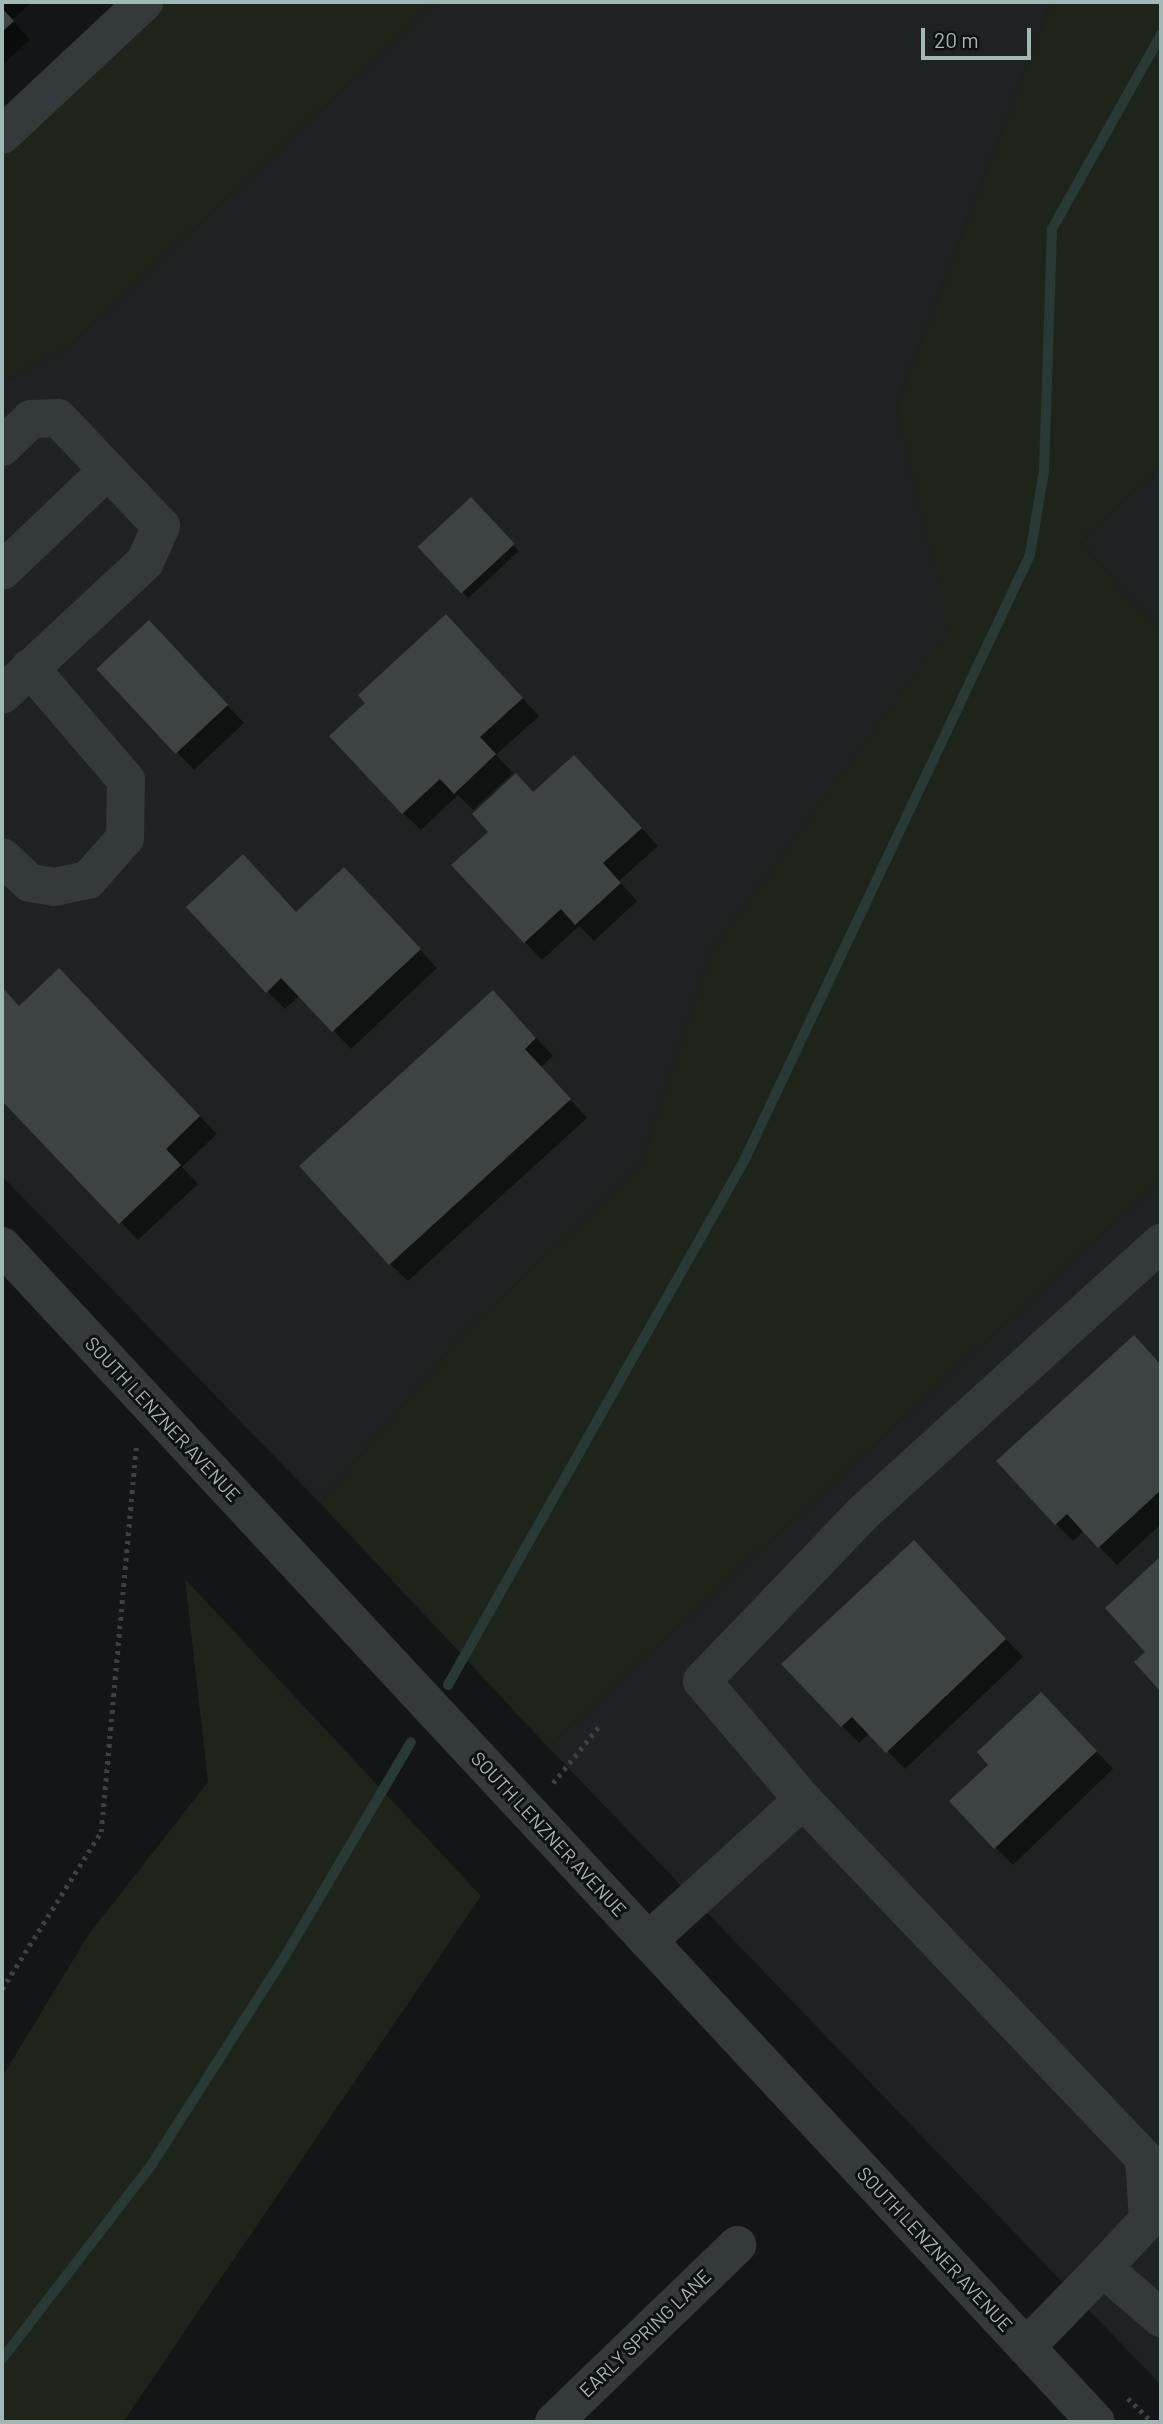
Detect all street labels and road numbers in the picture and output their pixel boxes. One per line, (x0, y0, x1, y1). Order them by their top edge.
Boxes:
street label: SOUTH LENZNER AVENUE (81, 1332, 245, 1506)
street label: SOUTH LENZNER AVENUE (467, 1747, 631, 1921)
street label: SOUTH LENZNER AVENUE (853, 2162, 1017, 2336)
street label: EARLY SPRING LANE (574, 2264, 716, 2402)

